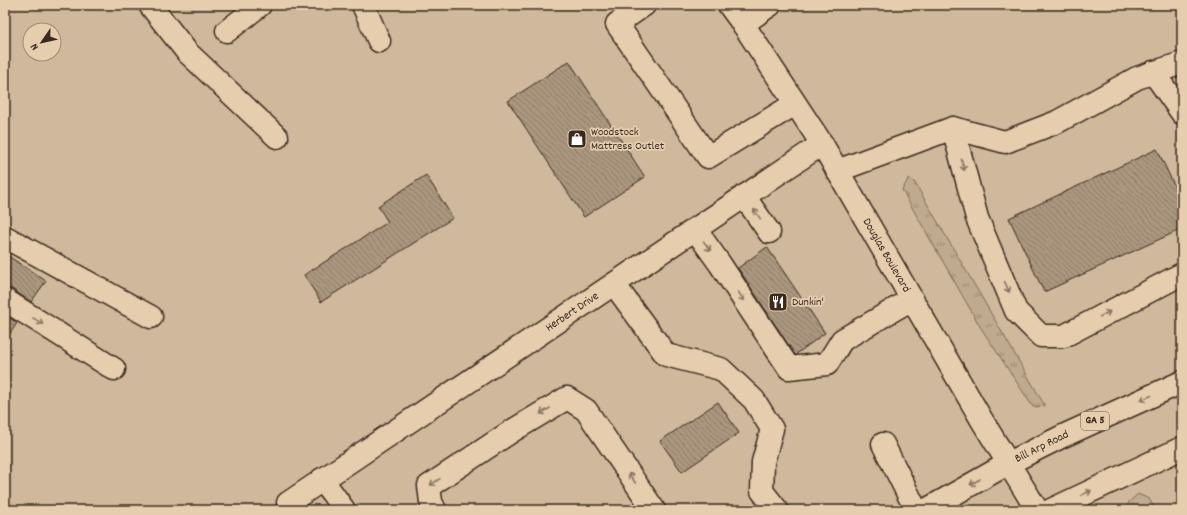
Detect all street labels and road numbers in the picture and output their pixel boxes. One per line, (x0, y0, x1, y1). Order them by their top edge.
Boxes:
street label: Douglas Boulevard (858, 215, 915, 296)
street label: Herbert Drive (542, 288, 602, 336)
road number: GA 5 (1081, 412, 1109, 430)
street label: Bill Arp Road (1012, 426, 1071, 467)

